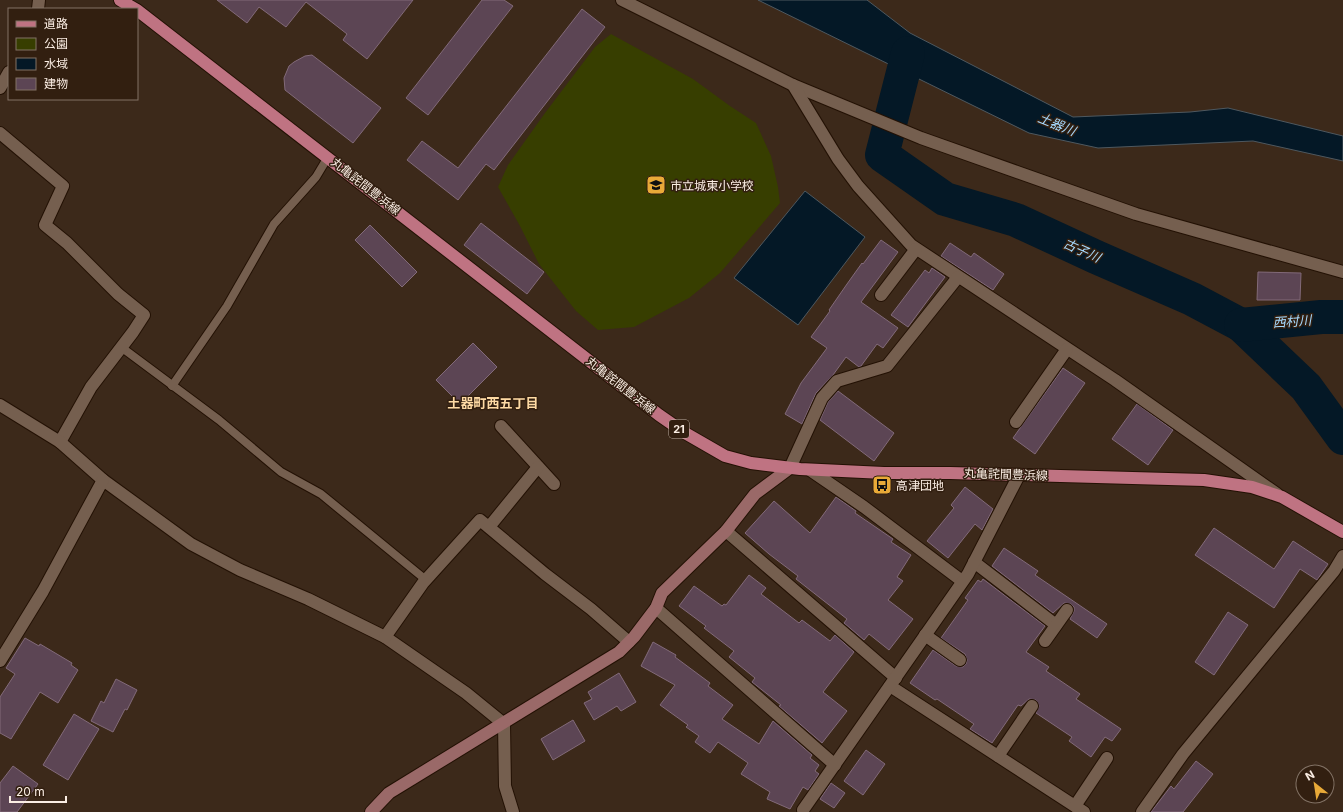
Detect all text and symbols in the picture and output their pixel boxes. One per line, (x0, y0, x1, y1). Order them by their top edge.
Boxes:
legend (8, 8, 138, 100)
text: 道路 (44, 16, 68, 31)
text: 公園 (44, 36, 68, 51)
text: 水域 (44, 56, 68, 71)
text: 建物 (44, 76, 68, 91)
water label: 土器川 (1036, 109, 1080, 139)
street label: 丸亀詫間豊浜線 (328, 154, 404, 218)
school or university icon: 市立城東小学校 (645, 174, 667, 196)
place label: 市立城東小学校 (670, 178, 754, 193)
water label: 古子川 (1061, 235, 1105, 266)
water label: 西村川 (1272, 312, 1314, 330)
street label: 丸亀詫間豊浜線 (583, 353, 659, 417)
district label: 土器町西五丁目 (447, 395, 539, 411)
road number: 21 (669, 420, 689, 438)
street label: 丸亀詫間豊浜線 (964, 465, 1048, 483)
bus stop icon: 高津団地 (871, 474, 893, 496)
place label: 高津団地 (896, 478, 944, 493)
north arrow (1295, 764, 1335, 804)
text: N (1303, 767, 1317, 783)
scale bar (10, 778, 66, 804)
text: 20 m (16, 784, 45, 799)

